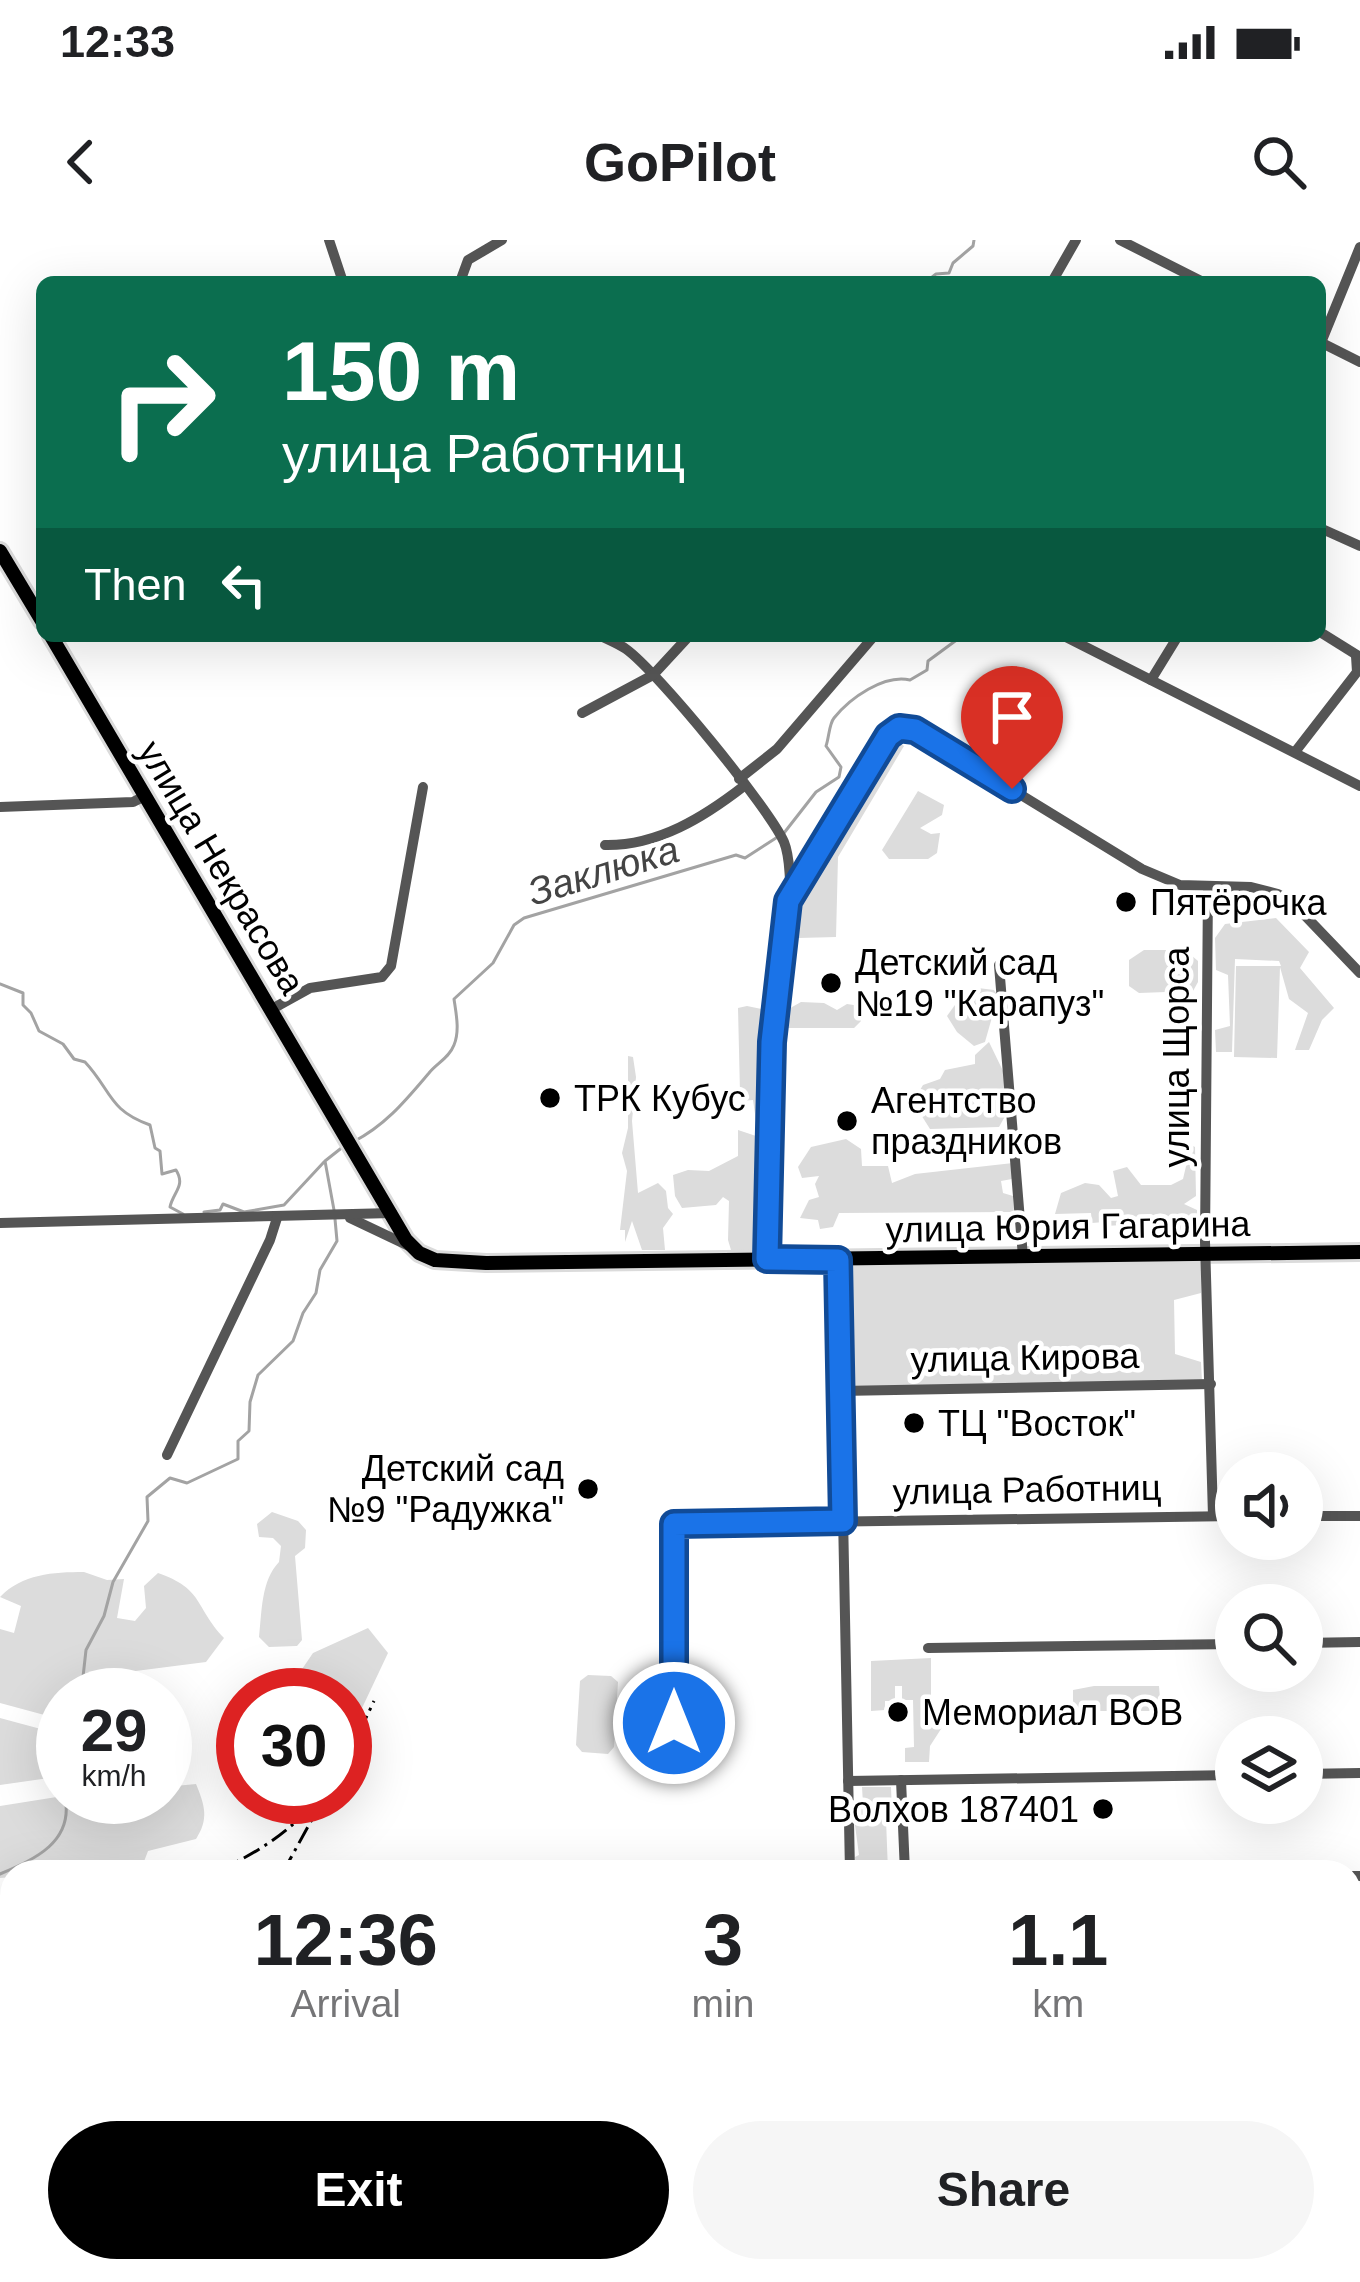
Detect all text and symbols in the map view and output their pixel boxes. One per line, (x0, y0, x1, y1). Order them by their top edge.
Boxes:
text: 12:33 (60, 16, 175, 67)
icon: back (48, 129, 114, 195)
icon: search (1246, 129, 1312, 195)
text: GoPilot (584, 132, 776, 192)
icon: right (84, 324, 240, 480)
text: 150 m (282, 324, 520, 418)
text: улица Работниц (282, 423, 685, 483)
icon: left (211, 552, 277, 618)
text: Then (84, 559, 187, 610)
pin (961, 666, 1063, 789)
icon: arrive (979, 684, 1045, 750)
street label: улица Некрасова (130, 733, 314, 1002)
water label: Заклюка (523, 827, 684, 914)
place label: Пятёрочка (1150, 882, 1327, 923)
marker: Пятёрочка (1113, 889, 1139, 915)
place label: Детский сад №19 "Карапуз" (855, 942, 1104, 1024)
street label: улица Щорса (1156, 946, 1197, 1167)
marker: Детский сад №19 "Карапуз" (818, 970, 844, 996)
place label: ТРК Кубус (574, 1078, 746, 1119)
place label: Агентство праздников (871, 1080, 1062, 1162)
marker: ТРК Кубус (537, 1085, 563, 1111)
marker: Агентство праздников (834, 1108, 860, 1134)
street label: улица Юрия Гагарина (885, 1203, 1252, 1250)
street label: улица Кирова (910, 1335, 1141, 1380)
place label: ТЦ "Восток" (938, 1403, 1136, 1444)
marker: ТЦ "Восток" (901, 1410, 927, 1436)
place label: Детский cад №9 "Радужка" (327, 1448, 564, 1530)
map controls (1215, 1452, 1323, 1824)
button: sound (1215, 1452, 1323, 1560)
street label: улица Работниц (892, 1467, 1162, 1512)
marker: Детский cад №9 "Радужка" (575, 1476, 601, 1502)
button: search (1215, 1584, 1323, 1692)
position arrow (611, 1660, 737, 1786)
speed limit sign: 30 (216, 1668, 372, 1824)
place label: Мемориал ВОВ (922, 1692, 1183, 1733)
text: 29 (81, 1697, 147, 1764)
marker: Мемориал ВОВ (885, 1699, 911, 1725)
button: layers (1215, 1716, 1323, 1824)
text: km/h (81, 1759, 147, 1792)
place label: Волхов 187401 (828, 1789, 1079, 1830)
marker: Волхов 187401 (1090, 1796, 1116, 1822)
text: 12:36 (254, 1900, 438, 1980)
text: 3 (703, 1900, 743, 1980)
text: 1.1 (1008, 1900, 1108, 1980)
text: Arrival (291, 1982, 401, 2025)
text: min (692, 1982, 754, 2025)
text: km (1032, 1982, 1084, 2025)
button: Exit (48, 2121, 669, 2259)
button: Share (693, 2121, 1314, 2259)

